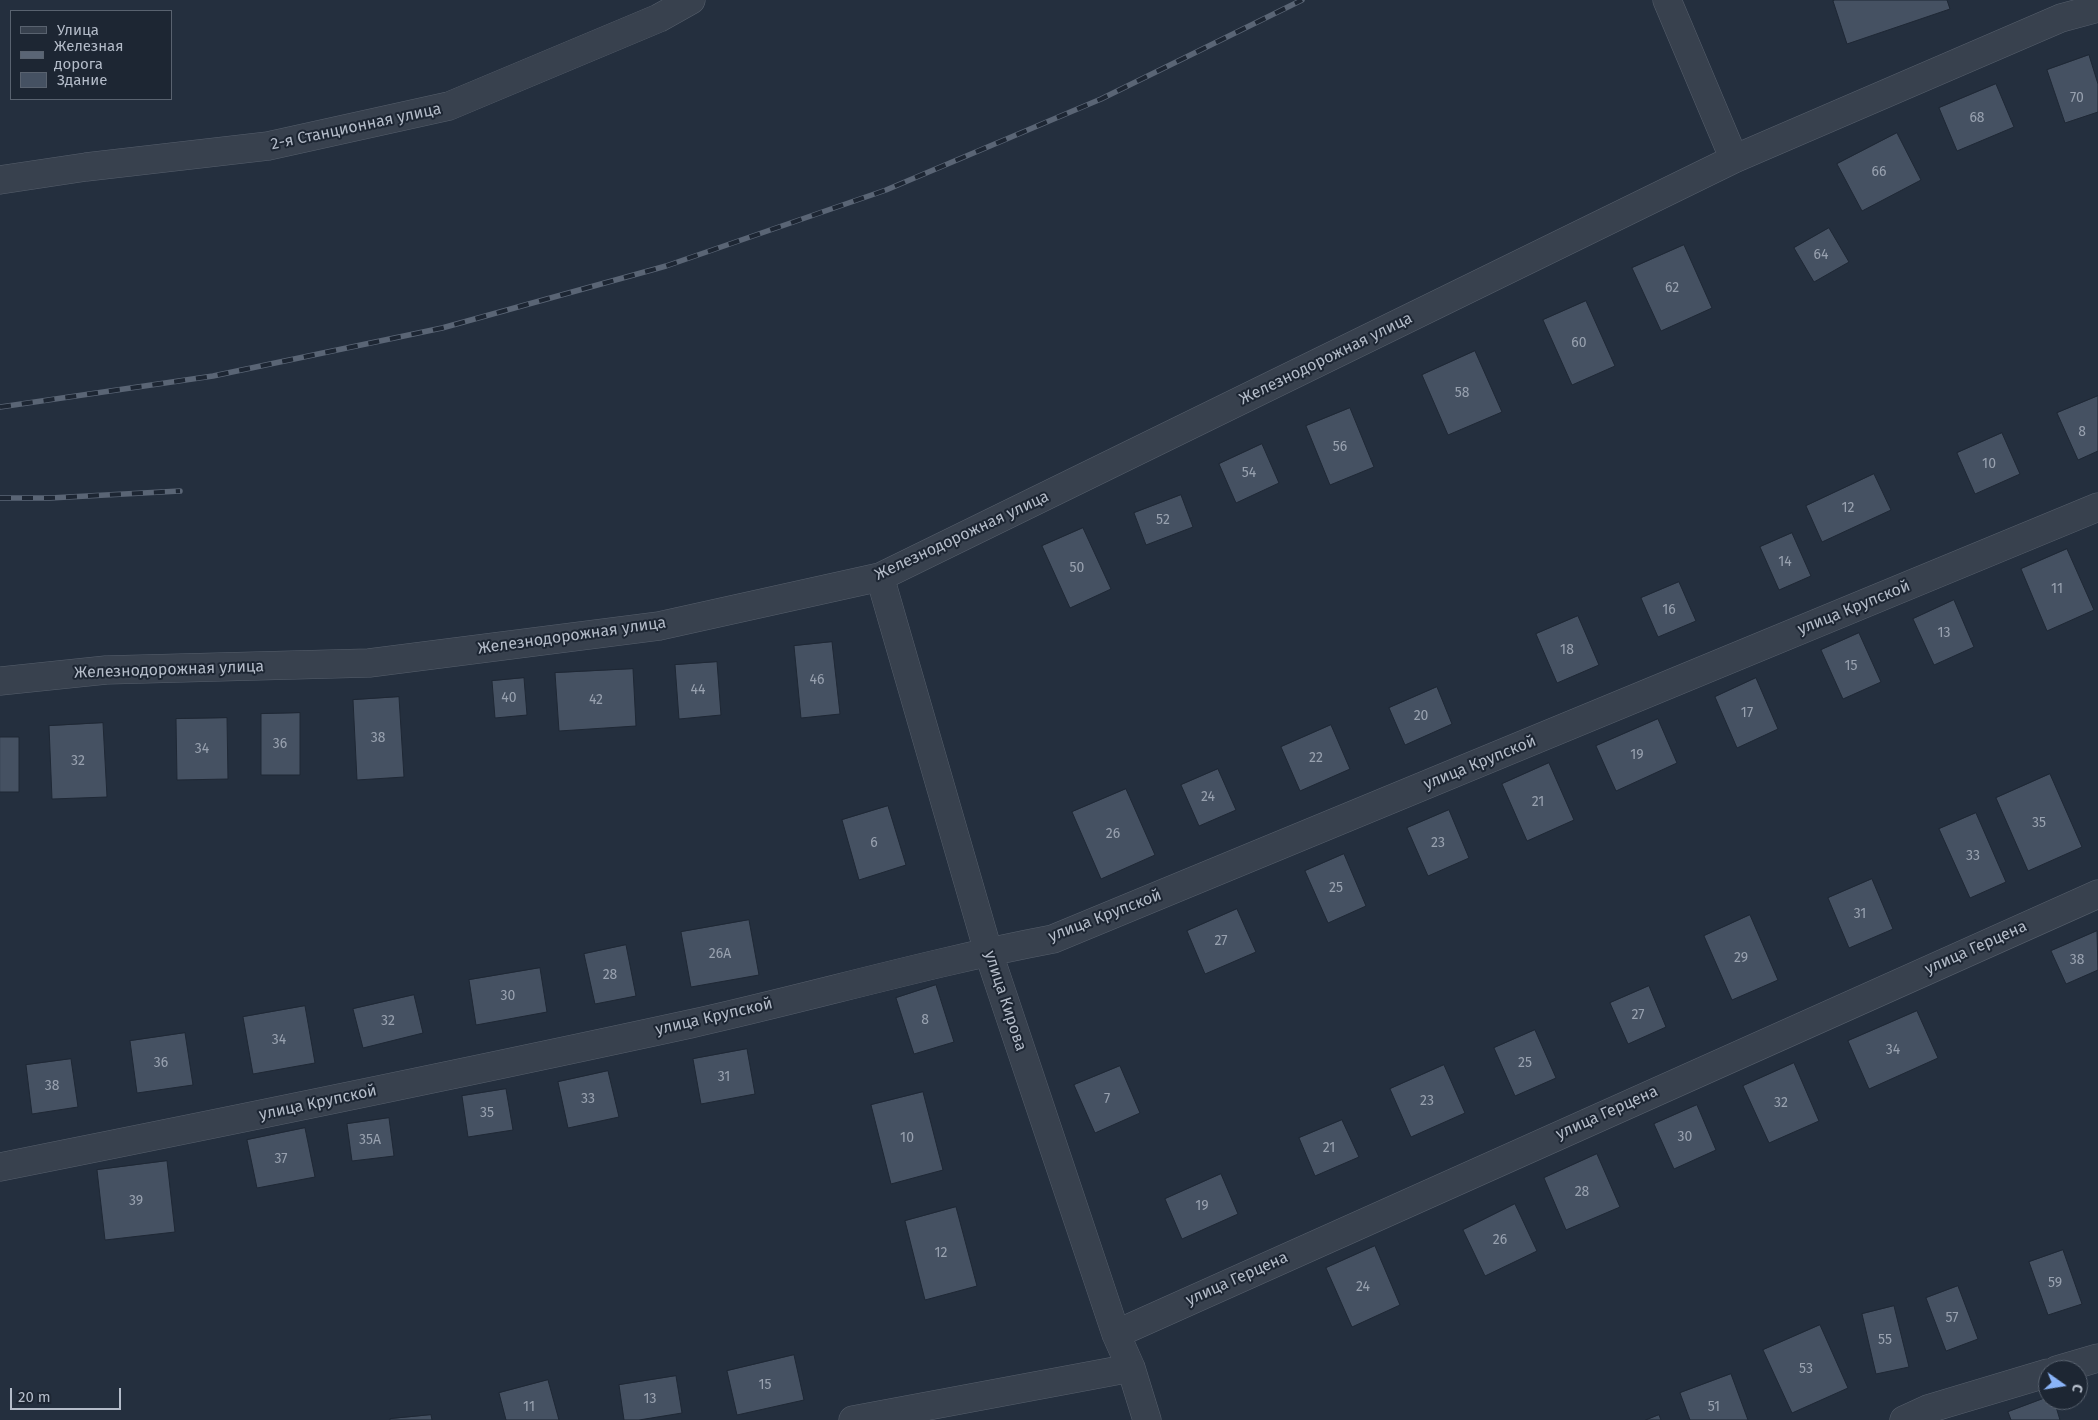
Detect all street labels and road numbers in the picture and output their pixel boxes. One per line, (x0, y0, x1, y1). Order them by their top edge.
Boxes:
street label: 2-я Станционная улица (269, 100, 443, 154)
street label: Железнодорожная улица (1236, 309, 1416, 409)
street label: Железнодорожная улица (872, 487, 1052, 585)
street label: улица Крупской (1795, 577, 1913, 639)
street label: Железнодорожная улица (477, 613, 667, 659)
street label: Железнодорожная улица (74, 657, 264, 683)
street label: улица Крупской (1421, 732, 1539, 794)
street label: улица Крупской (1046, 886, 1164, 946)
street label: улица Герцена (1922, 917, 2030, 979)
street label: улица Кирова (980, 948, 1030, 1054)
street label: улица Крупской (654, 994, 774, 1040)
street label: улица Крупской (257, 1081, 379, 1125)
street label: улица Герцена (1553, 1082, 1661, 1144)
street label: улица Герцена (1183, 1248, 1291, 1310)

